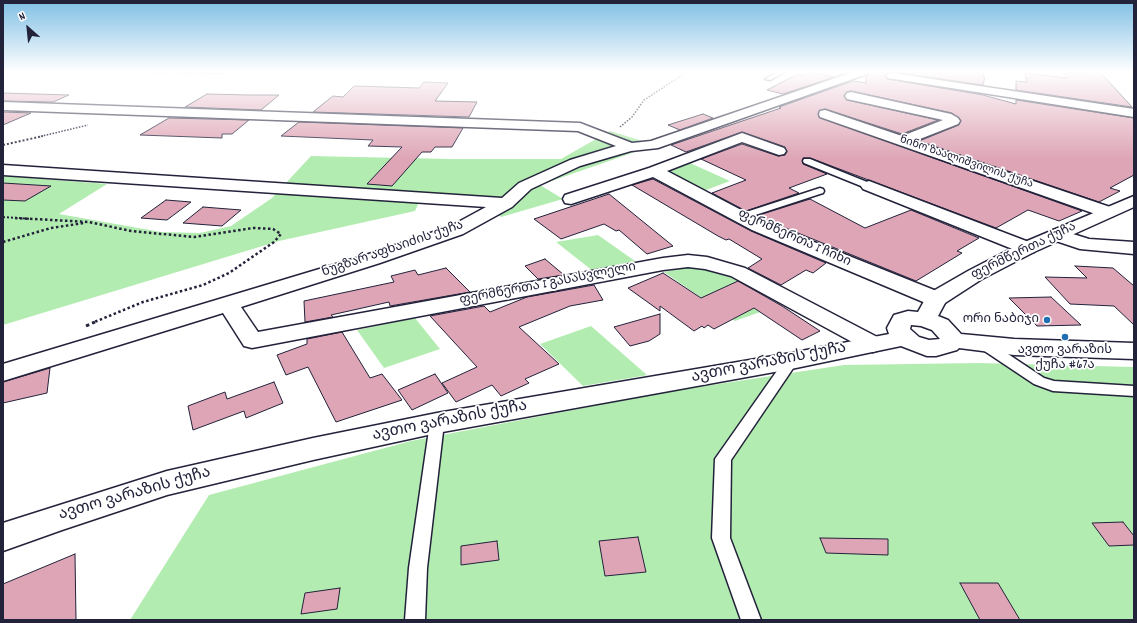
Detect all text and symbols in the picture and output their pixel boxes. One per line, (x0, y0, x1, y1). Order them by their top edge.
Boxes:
north arrow (8, 8, 48, 48)
text: N (16, 9, 29, 26)
street label: ნინო ზაალიშვილის ქუჩა (897, 134, 1035, 192)
street label: ფერმწერთა I ჩიხი (735, 207, 853, 271)
street label: ნუგზარ აფხაიძის ქუჩა (320, 218, 466, 282)
street label: ფერმწერთა ქუჩა (969, 220, 1079, 284)
street label: ფერმწერთა I გასასვლელი (459, 260, 637, 310)
place label: ორი ნაბიჯი (963, 312, 1039, 328)
marker: ორი ნაბიჯი (1042, 315, 1052, 325)
marker: ავთო ვარაზის ქუჩა #67ა (1060, 332, 1070, 342)
street label: ავთო ვარაზის ქუჩა (690, 340, 848, 388)
place label: ავთო ვარაზის ქუჩა #67ა (1018, 343, 1112, 374)
street label: ავთო ვარაზის ქუჩა (371, 398, 529, 446)
street label: ავთო ვარაზის ქუჩა (57, 464, 213, 526)

